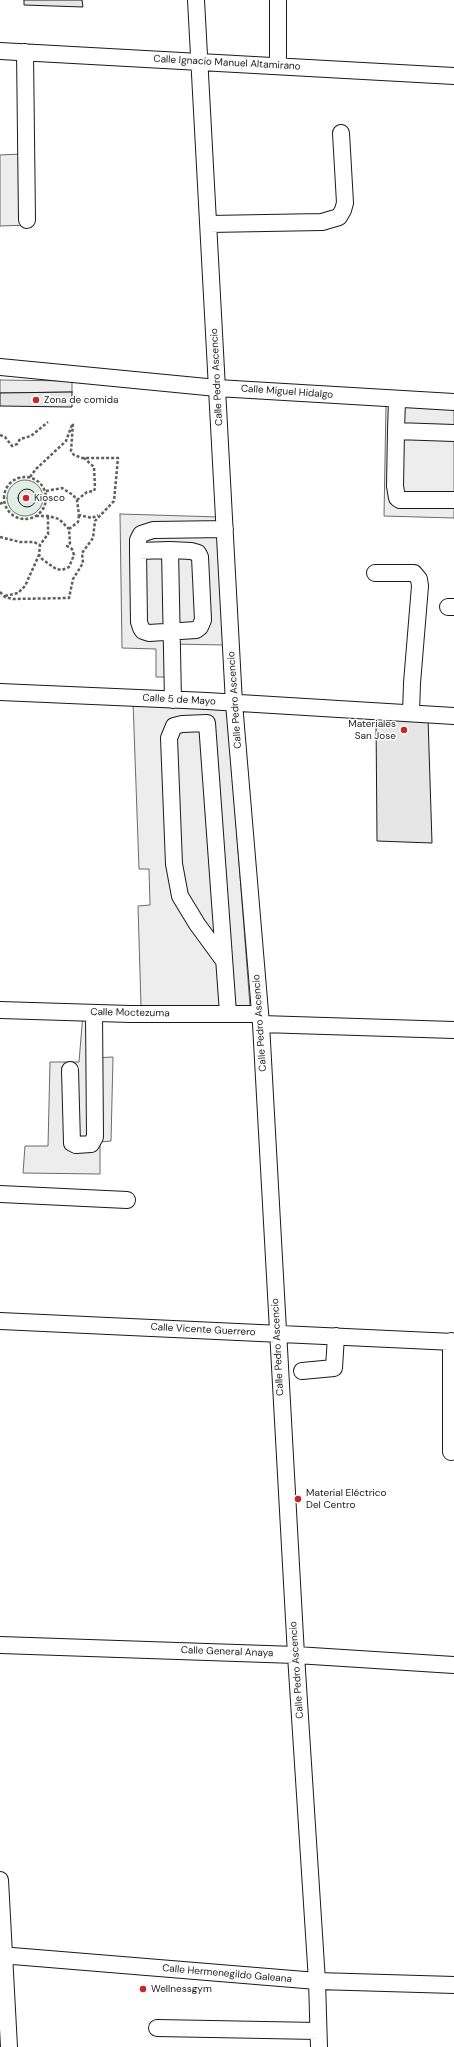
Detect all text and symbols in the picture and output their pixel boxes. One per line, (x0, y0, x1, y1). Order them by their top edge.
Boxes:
street label: Calle Ignacio Manuel Altamirano (153, 53, 301, 73)
street label: Calle Pedro Ascencio (208, 328, 226, 426)
street label: Calle Miguel Hidalgo (240, 383, 334, 401)
place label: Zona de comida (44, 394, 118, 406)
marker: Zona de comida (31, 395, 41, 405)
place label: Kiosco (34, 492, 65, 504)
marker: Kiosco (21, 493, 31, 503)
street label: Calle Pedro Ascencio (226, 651, 244, 749)
street label: Calle 5 de Mayo (142, 692, 216, 708)
place label: Materiales San Jose (348, 718, 396, 742)
marker: Materiales San Jose (399, 725, 409, 735)
street label: Calle Pedro Ascencio (251, 974, 269, 1072)
street label: Calle Moctezuma (90, 1006, 170, 1020)
street label: Calle Pedro Ascencio (269, 1298, 287, 1396)
street label: Calle Vicente Guerrero (150, 1321, 256, 1339)
place label: Material Eléctrico Del Centro (306, 1487, 386, 1510)
marker: Material Eléctrico Del Centro (293, 1494, 303, 1504)
street label: Calle Pedro Ascencio (288, 1621, 306, 1719)
street label: Calle General Anaya (181, 1644, 273, 1660)
street label: Calle Hermenegildo Galeana (162, 1962, 292, 1986)
place label: Wellnessgym (151, 1983, 212, 1995)
marker: Wellnessgym (138, 1984, 148, 1994)

